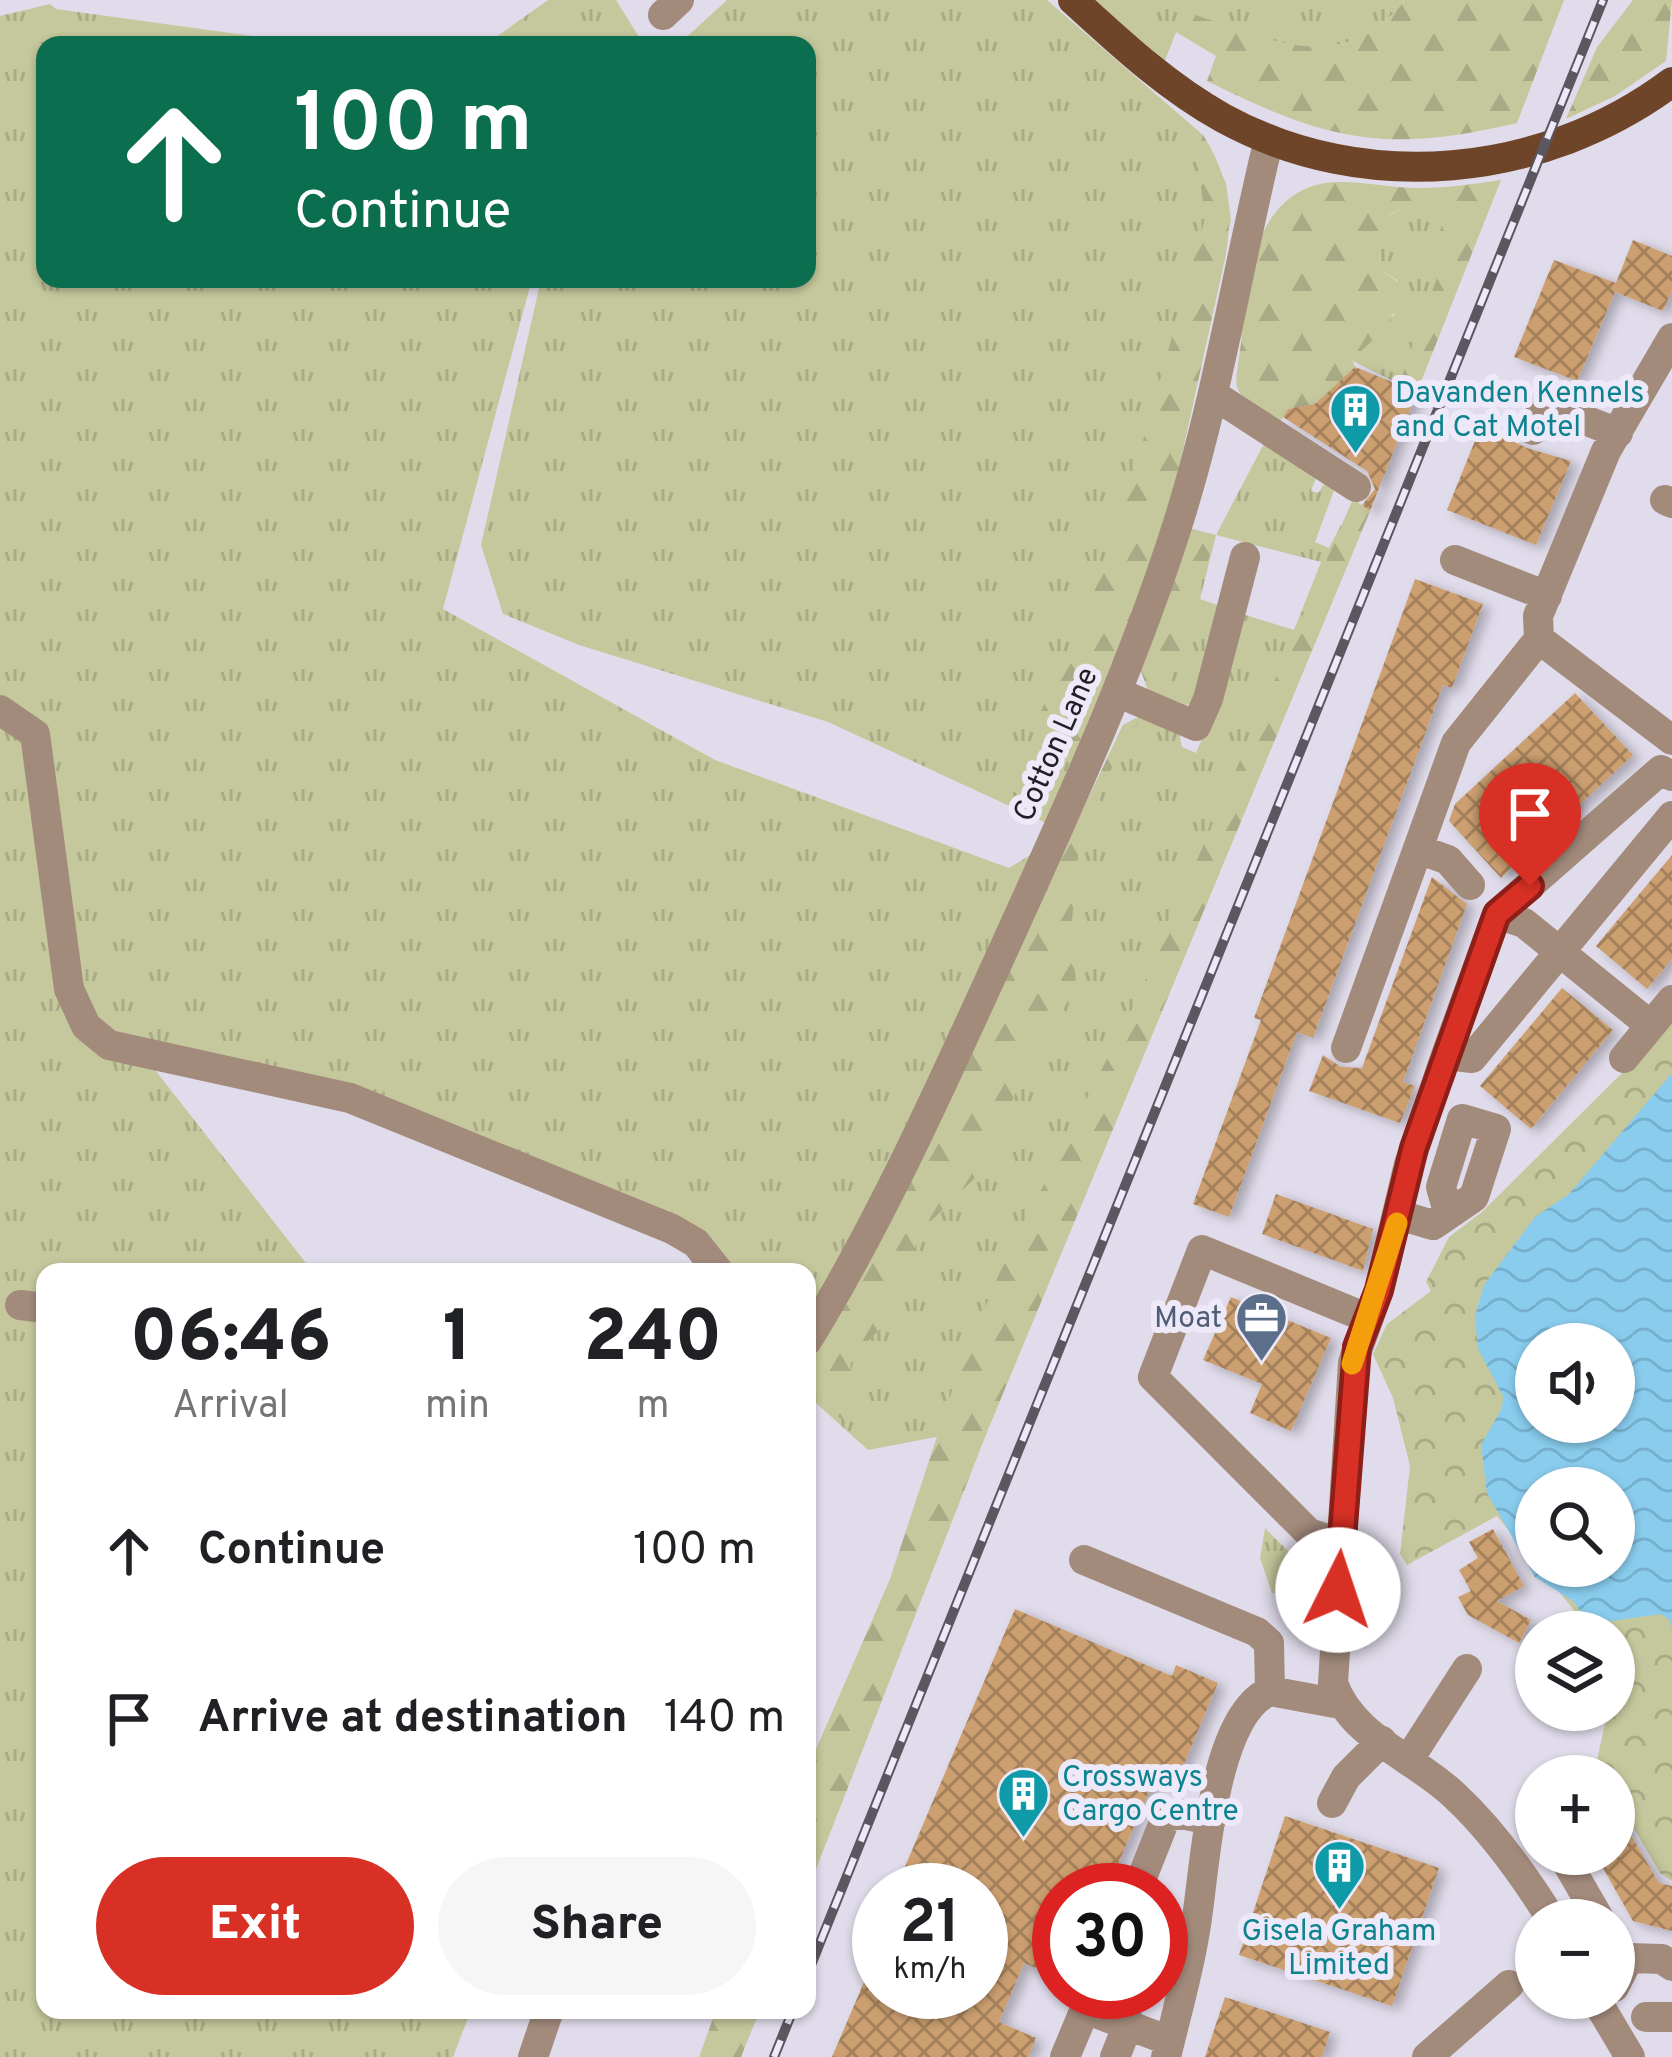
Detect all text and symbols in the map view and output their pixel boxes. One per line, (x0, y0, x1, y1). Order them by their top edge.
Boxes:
text: 100 m (294, 75, 533, 181)
icon: ahead (96, 84, 252, 240)
text: Continue (294, 179, 511, 248)
place label: Davanden Kennels and Cat Motel (1395, 376, 1644, 447)
building icon: Davanden Kennels and Cat Motel (1328, 381, 1384, 455)
street label: Cotton Lane (1007, 662, 1108, 828)
pin (1479, 763, 1581, 886)
icon: arrive (1497, 781, 1563, 847)
office icon: Moat (1233, 1289, 1289, 1363)
text: 06:46 (130, 1295, 331, 1387)
text: 1 (443, 1295, 472, 1387)
text: 240 (584, 1295, 722, 1387)
place label: Moat (1154, 1301, 1222, 1338)
map controls (1515, 1323, 1635, 2019)
button: sound (1515, 1323, 1635, 1443)
text: Arrival (172, 1383, 289, 1432)
text: min (425, 1383, 490, 1432)
text: m (636, 1383, 669, 1432)
button: search (1515, 1467, 1635, 1587)
icon: ahead (96, 1518, 162, 1584)
text: Continue (198, 1523, 385, 1580)
text: 100 m (633, 1523, 756, 1580)
position arrow (1275, 1527, 1401, 1653)
button: layers (1515, 1611, 1635, 1731)
icon: arrive (96, 1686, 162, 1752)
text: Arrive at destination (198, 1691, 628, 1748)
text: 140 m (664, 1691, 785, 1748)
button: + (1515, 1755, 1635, 1875)
place label: Crossways Cargo Centre (1062, 1760, 1239, 1831)
building icon: Crossways Cargo Centre (995, 1765, 1051, 1839)
building icon: Gisela Graham Limited (1311, 1837, 1367, 1911)
button: Exit (96, 1857, 414, 1995)
button: Share (438, 1857, 756, 1995)
speed limit sign: 30 (1032, 1863, 1188, 2019)
text: 21 (900, 1888, 960, 1964)
button: − (1515, 1899, 1635, 2019)
place label: Gisela Graham Limited (1242, 1914, 1436, 1985)
text: km/h (894, 1952, 966, 1989)

